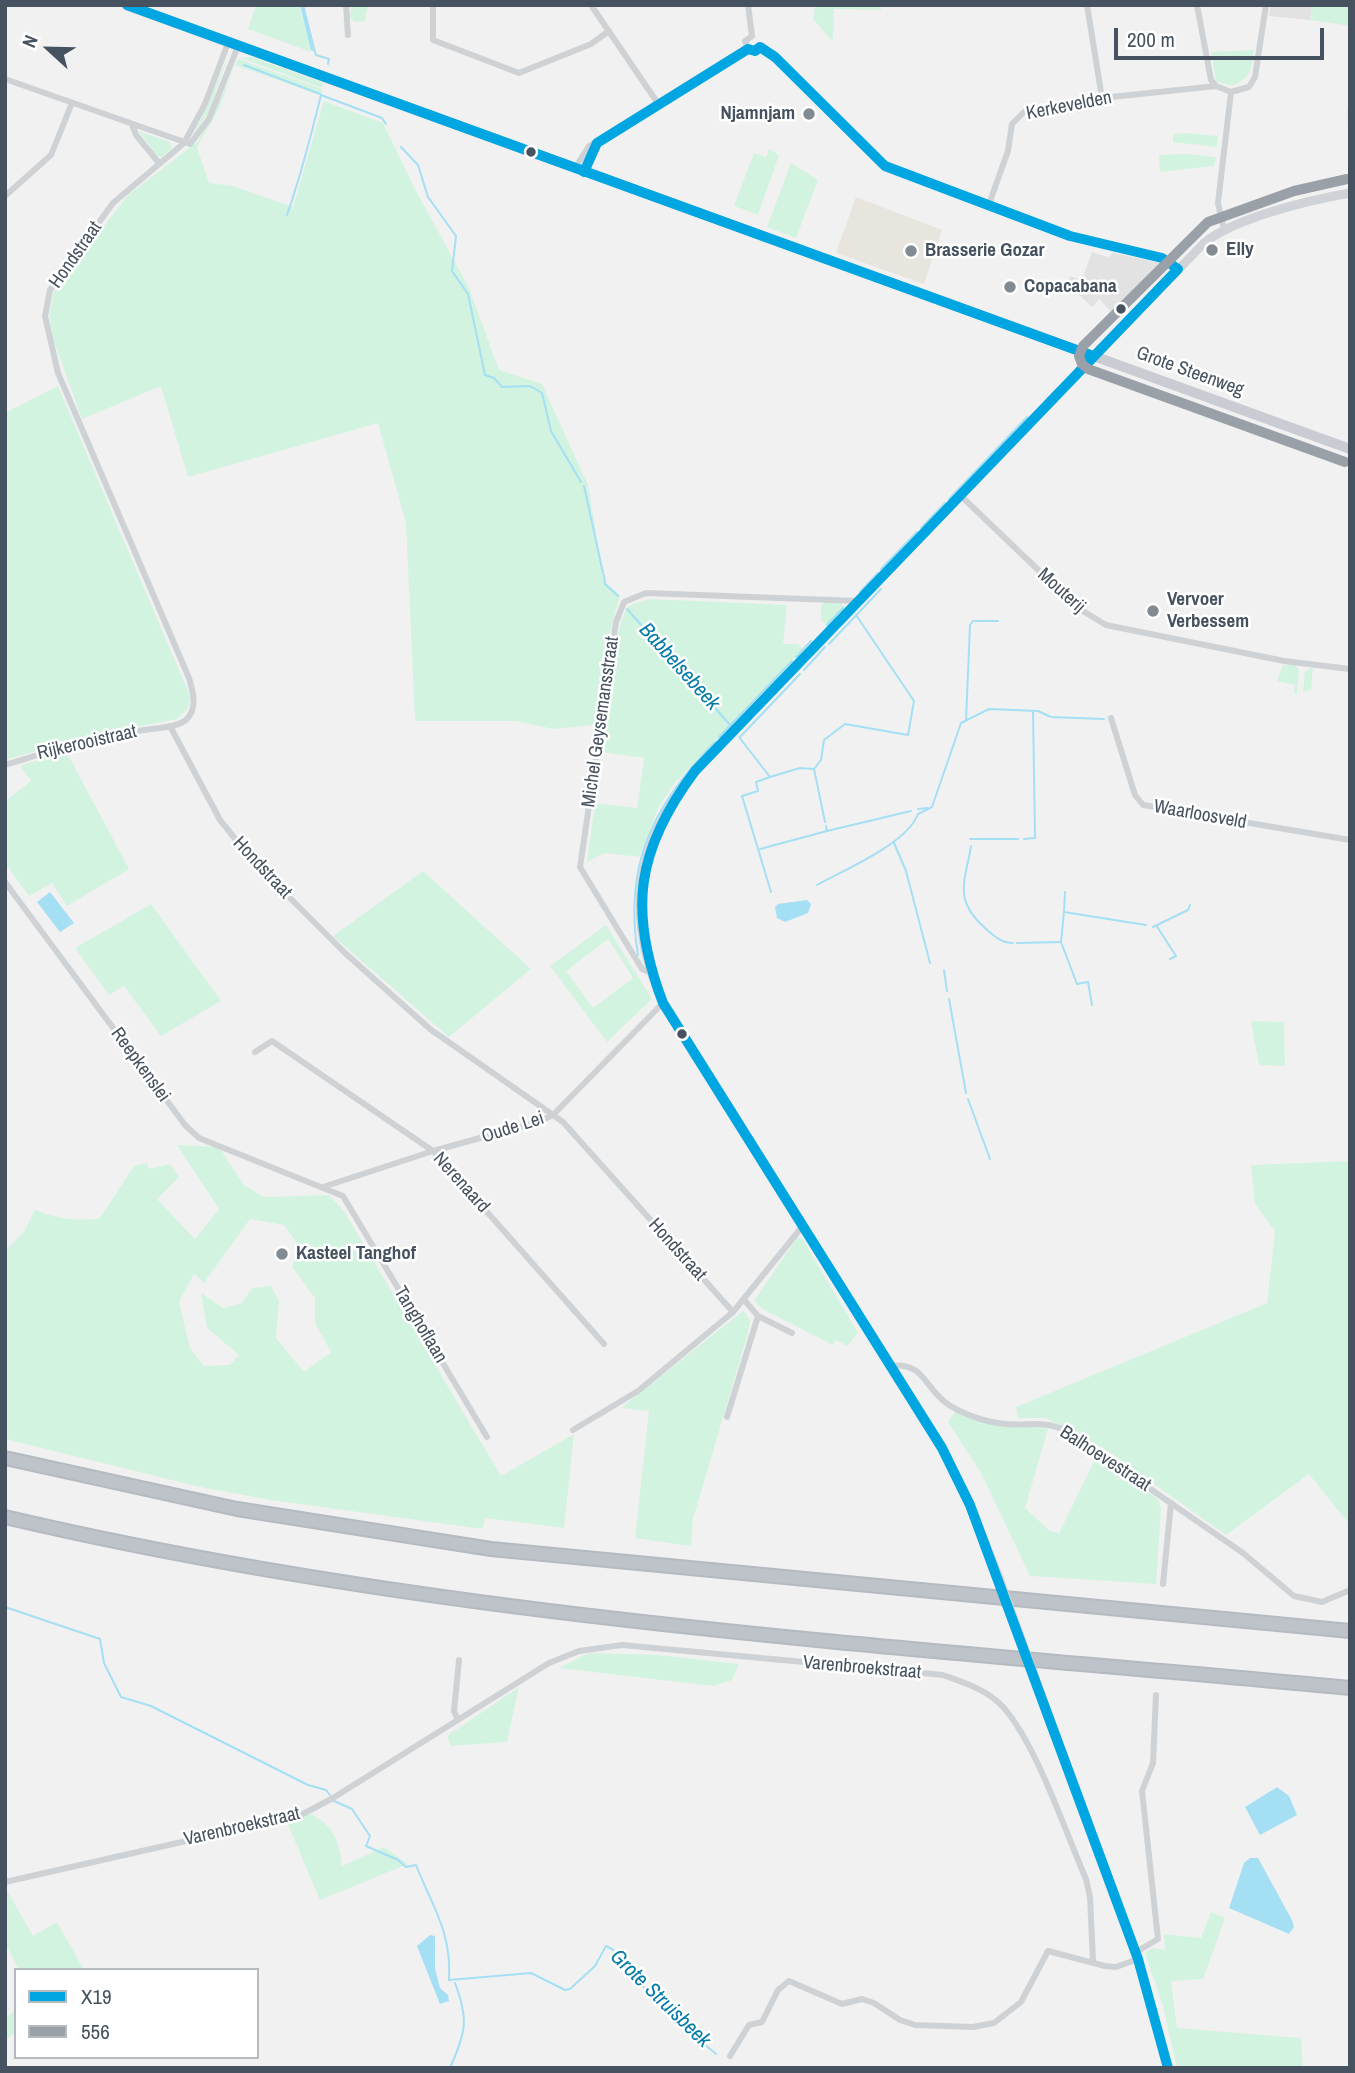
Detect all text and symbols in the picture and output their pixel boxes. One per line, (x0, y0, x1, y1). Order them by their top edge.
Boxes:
north arrow (14, 14, 84, 84)
scale bar (1117, 14, 1327, 58)
text: 200 m (1127, 25, 1175, 54)
text: N (15, 31, 44, 51)
street label: Kerkevelden (1024, 87, 1114, 125)
place label: Njamnjam (721, 103, 795, 125)
marker: Njamnjam (801, 106, 817, 122)
unlabelled marker (524, 145, 538, 159)
street label: Hondstraat (45, 217, 107, 293)
place label: Elly (1226, 239, 1254, 261)
place label: Brasserie Gozar (925, 240, 1045, 262)
marker: Elly (1204, 242, 1220, 258)
marker: Brasserie Gozar (903, 243, 919, 259)
place label: Copacabana (1024, 276, 1117, 298)
marker: Copacabana (1002, 279, 1018, 295)
unlabelled marker (1114, 302, 1128, 316)
street label: Grote Steenweg (1133, 342, 1247, 402)
street label: Mouterij (1032, 564, 1090, 618)
place label: Vervoer Verbessem (1167, 589, 1249, 633)
marker: Vervoer Verbessem (1145, 603, 1161, 619)
water label: Babbelsebeek (633, 618, 725, 716)
street label: Michel Geysemansstraat (578, 635, 624, 809)
street label: Rijkerooistraat (35, 720, 139, 766)
street label: Waarloosveld (1152, 796, 1248, 834)
street label: Hondstraat (228, 832, 296, 904)
street label: Reepkenslei (105, 1023, 175, 1107)
unlabelled marker (675, 1027, 689, 1041)
street label: Oude Lei (479, 1107, 547, 1149)
street label: Nerenaard (428, 1148, 494, 1218)
street label: Hondstraat (643, 1214, 711, 1286)
place label: Kasteel Tanghof (296, 1243, 416, 1265)
marker: Kasteel Tanghof (274, 1246, 290, 1262)
street label: Tanghoflaan (388, 1283, 452, 1367)
street label: Balhoevestraat (1055, 1421, 1155, 1497)
street label: Varenbroekstraat (802, 1651, 922, 1685)
street label: Varenbroekstraat (182, 1803, 302, 1851)
water label: Grote Struisbeek (604, 1945, 716, 2053)
legend (14, 1968, 259, 2059)
text: X19 (81, 1982, 112, 2011)
text: 556 (81, 2017, 110, 2046)

